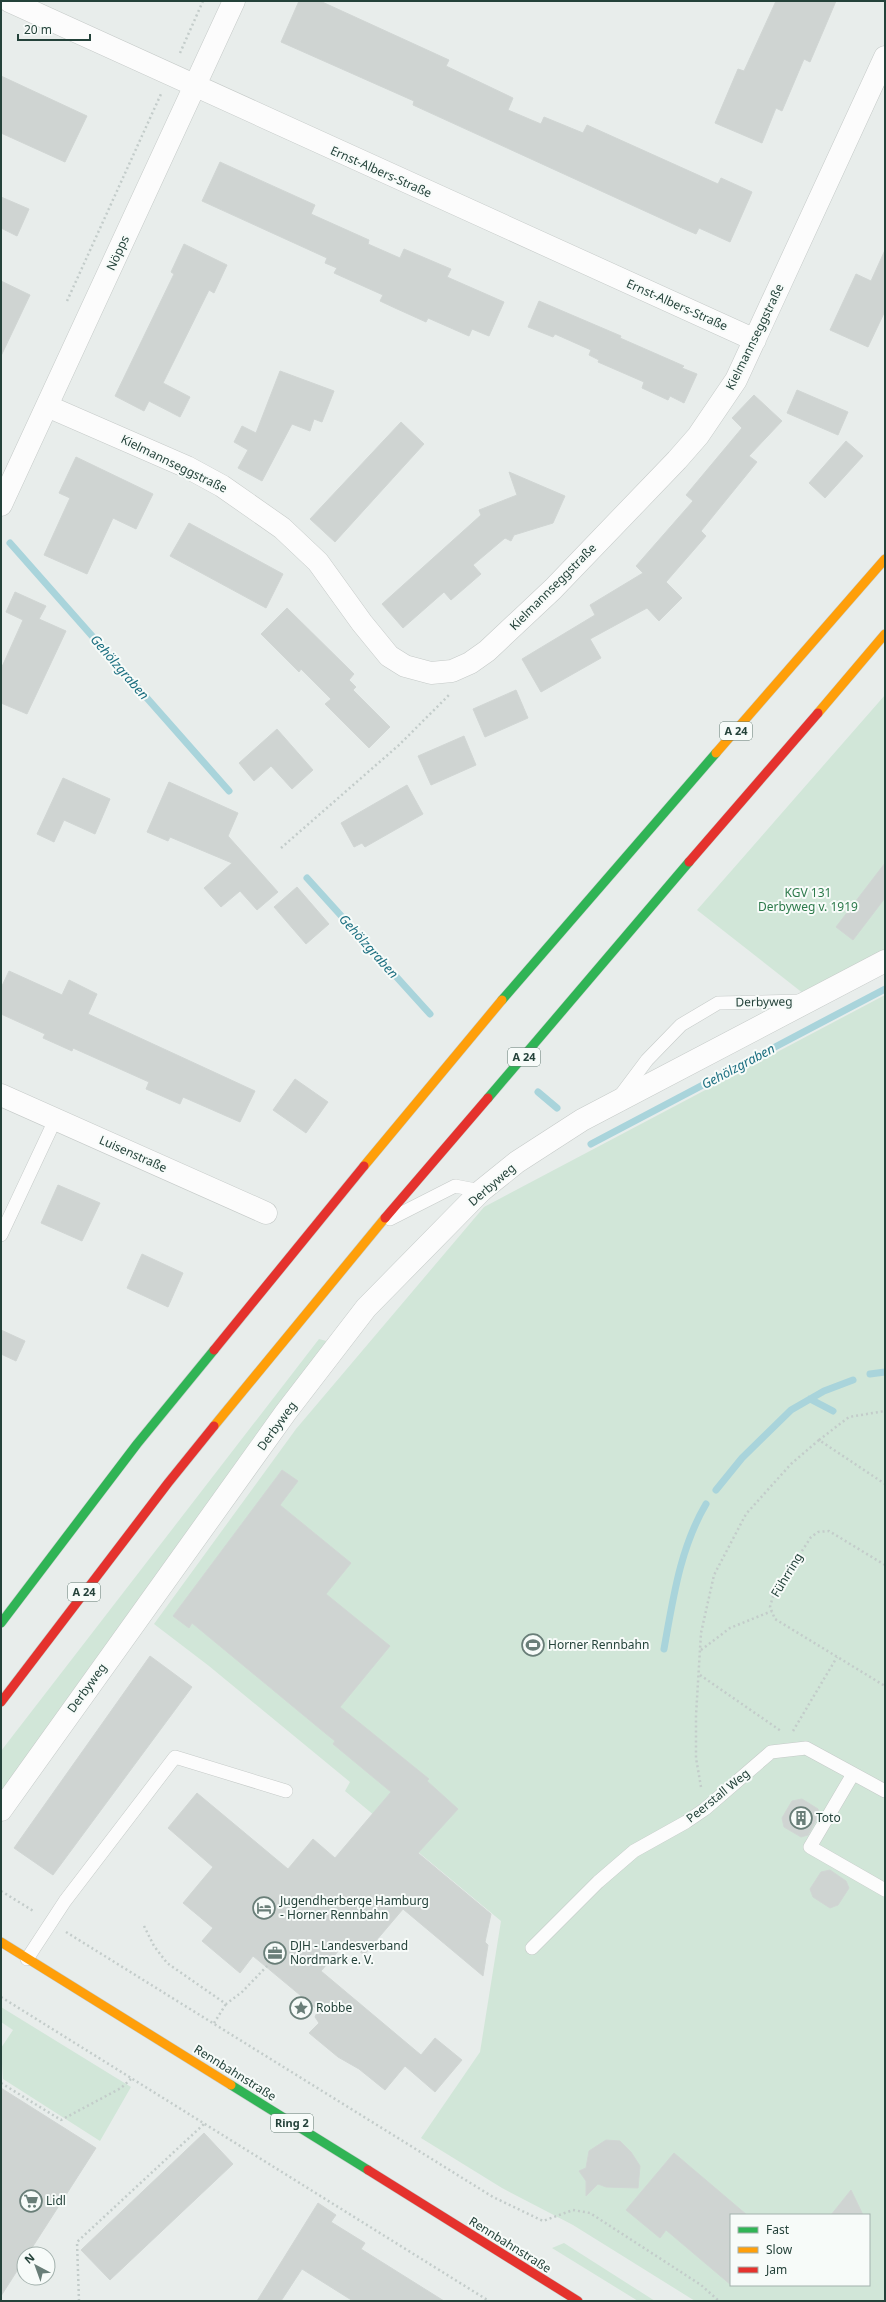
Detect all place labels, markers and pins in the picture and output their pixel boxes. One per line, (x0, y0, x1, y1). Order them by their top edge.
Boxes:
sports icon: Horner Rennbahn (520, 1632, 546, 1658)
place label: Horner Rennbahn (548, 1636, 649, 1653)
building icon: Toto (788, 1805, 814, 1831)
place label: Toto (816, 1809, 841, 1826)
place label: Jugendherberge Hamburg - Horner Rennbahn (279, 1892, 429, 1923)
hotel icon: Jugendherberge Hamburg - Horner Rennbahn (251, 1895, 277, 1921)
place label: DJH - Landesverband Nordmark e. V. (290, 1937, 408, 1968)
office icon: DJH - Landesverband Nordmark e. V. (262, 1940, 288, 1966)
place icon: Robbe (288, 1995, 314, 2021)
place label: Robbe (316, 1999, 352, 2016)
supermarket icon: Lidl (18, 2188, 44, 2214)
place label: Lidl (46, 2192, 66, 2209)

